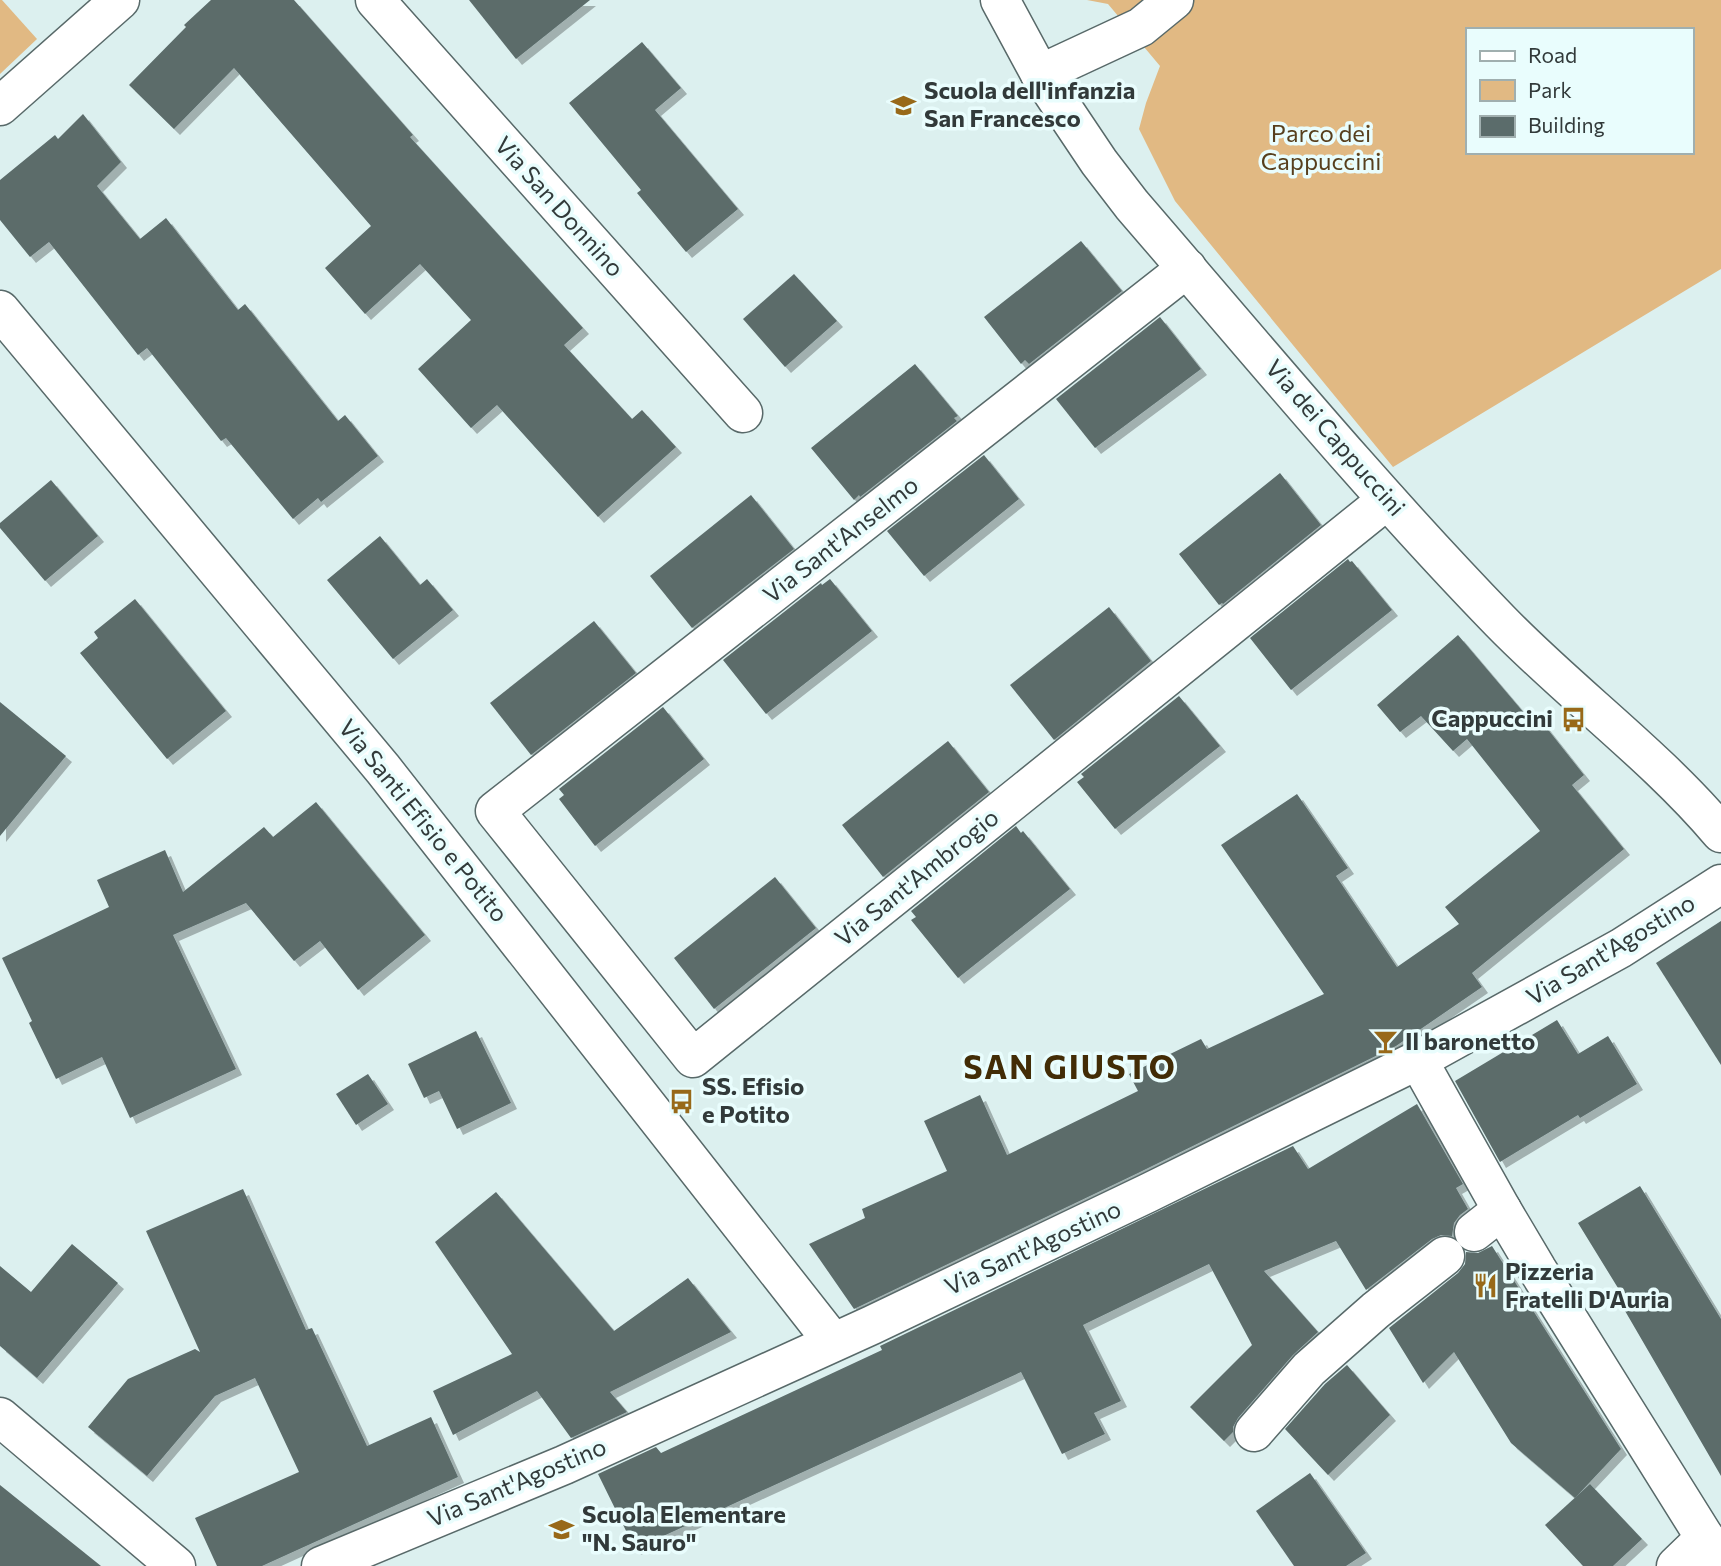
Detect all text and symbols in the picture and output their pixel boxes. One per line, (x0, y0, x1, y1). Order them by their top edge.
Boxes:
legend (1466, 28, 1693, 154)
text: Road (1528, 42, 1577, 67)
place label: Scuola dell'infanzia San Francesco (924, 75, 1135, 132)
text: Park (1528, 77, 1572, 102)
school or university icon: Scuola dell'infanzia San Francesco (890, 91, 918, 119)
text: Building (1528, 112, 1605, 137)
park label: Parco dei Cappuccini (1261, 118, 1381, 175)
street label: Via San Donnino (490, 130, 631, 282)
street label: Via dei Cappuccini (1260, 353, 1412, 521)
street label: Via Sant'Anselmo (757, 469, 923, 608)
place label: Cappuccini (1431, 703, 1553, 732)
bus stop icon: Cappuccini (1559, 705, 1587, 733)
street label: Via Santi Efisio e Potito (333, 713, 515, 927)
street label: Via Sant'Ambrogio (828, 802, 1004, 952)
street label: Via Sant'Agostino (1521, 887, 1700, 1010)
place label: Il baronetto (1405, 1026, 1535, 1055)
bar icon: Il baronetto (1371, 1028, 1399, 1056)
district label: SAN GIUSTO (963, 1046, 1177, 1086)
place label: SS. Efisio e Potito (702, 1071, 804, 1128)
bus stop icon: SS. Efisio e Potito (668, 1087, 696, 1115)
street label: Via Sant'Agostino (940, 1193, 1125, 1300)
place label: Pizzeria Fratelli D'Auria (1505, 1256, 1669, 1313)
restaurant icon: Pizzeria Fratelli D'Auria (1471, 1272, 1499, 1300)
street label: Via Sant'Agostino (423, 1431, 610, 1532)
place label: Scuola Elementare "N. Sauro" (582, 1499, 786, 1556)
school or university icon: Scuola Elementare "N. Sauro" (548, 1515, 576, 1543)

